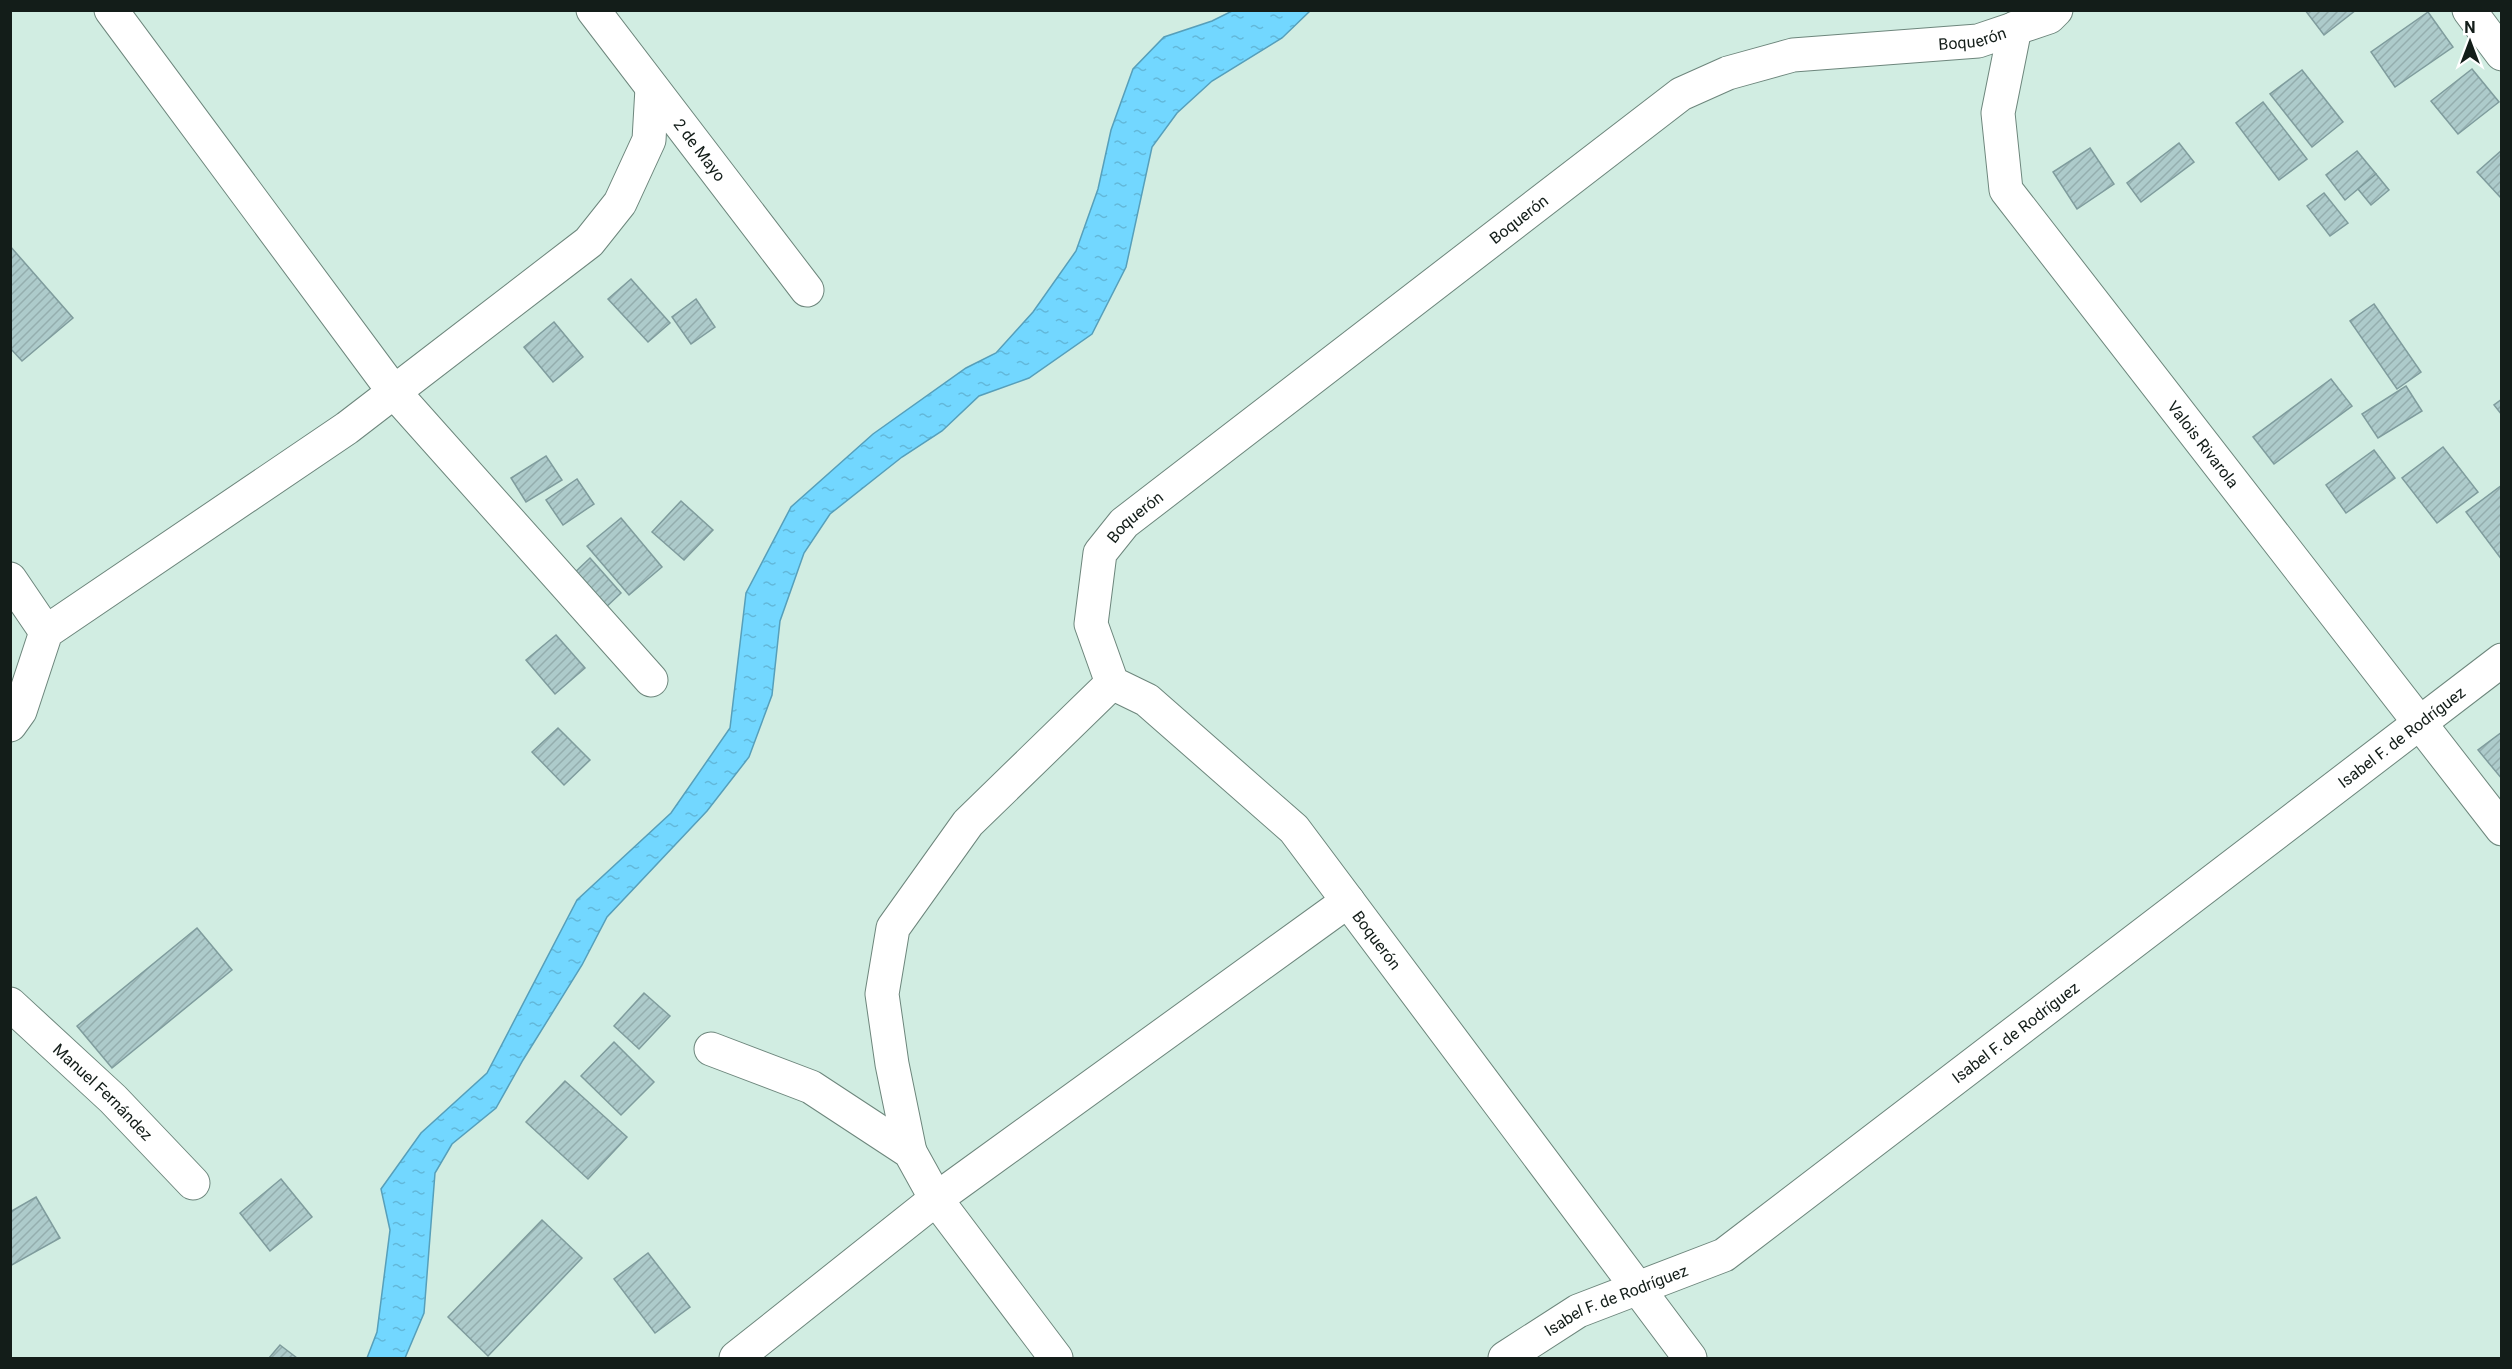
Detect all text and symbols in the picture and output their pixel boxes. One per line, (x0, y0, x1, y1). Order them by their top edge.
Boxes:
north arrow (2440, 12, 2500, 72)
text: N (2464, 18, 2476, 37)
street label: Boquerón (1938, 23, 2009, 54)
street label: 2 de Mayo (670, 115, 729, 185)
street label: Boquerón (1486, 191, 1552, 248)
street label: Valois Rivarola (2163, 397, 2243, 492)
street label: Boquerón (1103, 488, 1167, 547)
street label: Isabel F. de Rodríguez (2334, 683, 2469, 792)
street label: Boquerón (1348, 907, 1405, 973)
street label: Isabel F. de Rodríguez (1948, 978, 2083, 1087)
street label: Manuel Fernández (49, 1040, 156, 1145)
street label: Isabel F. de Rodríguez (1541, 1261, 1691, 1340)

